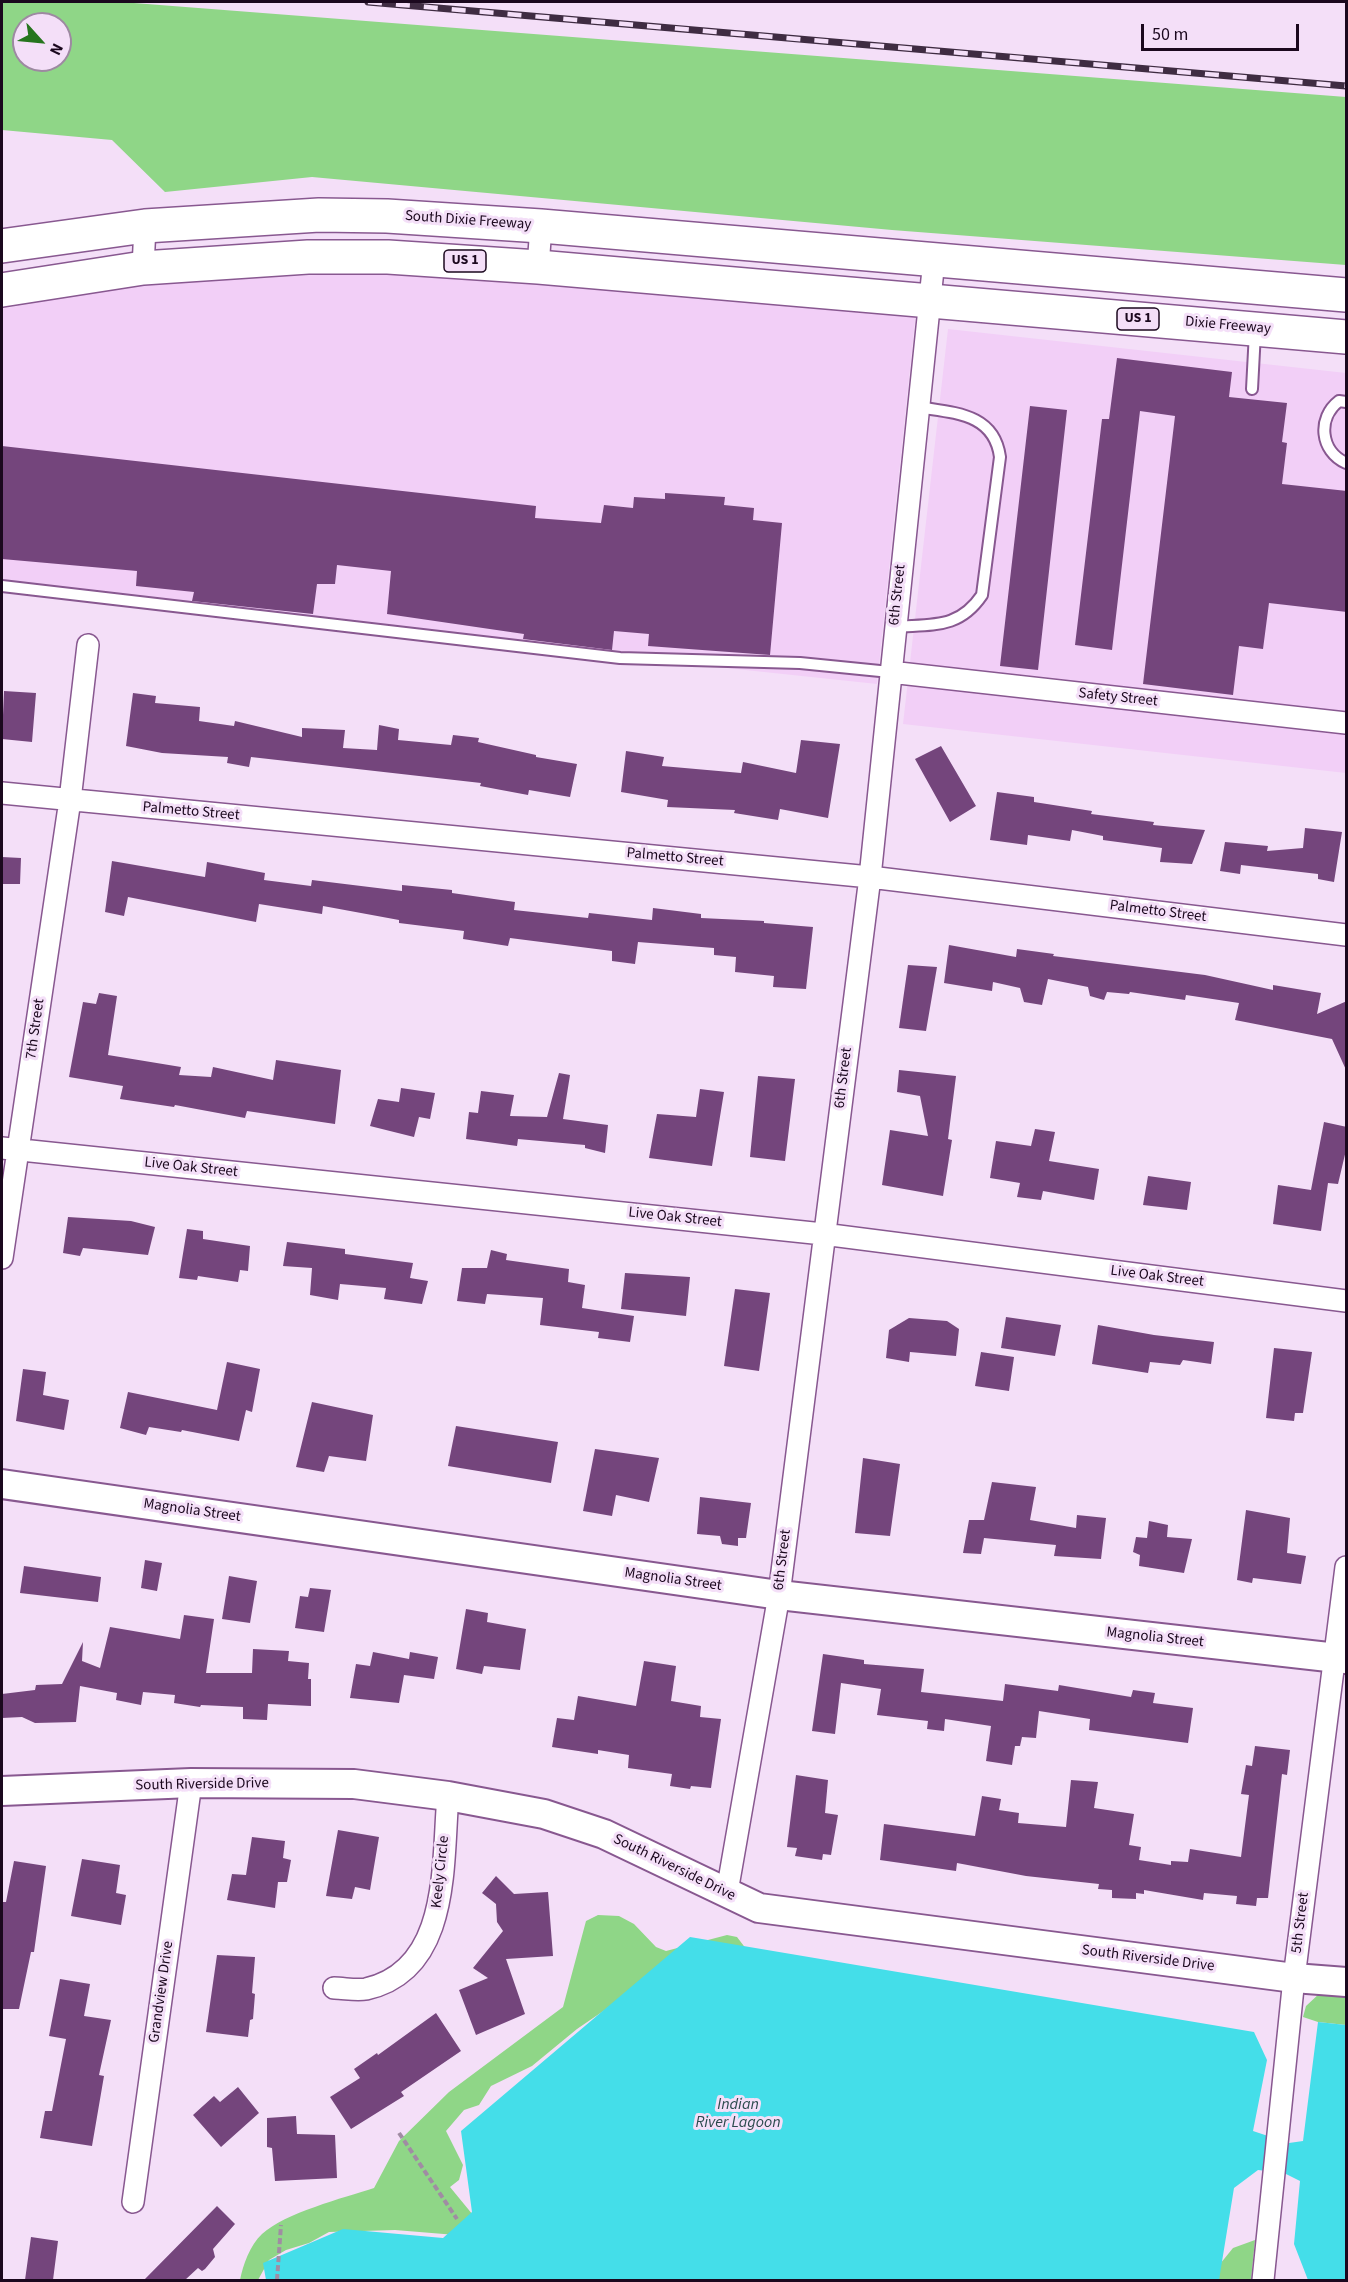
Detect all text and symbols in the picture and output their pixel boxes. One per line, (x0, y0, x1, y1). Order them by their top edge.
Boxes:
north arrow (12, 12, 72, 72)
scale bar (1144, 12, 1302, 50)
text: 50 m (1152, 22, 1188, 47)
text: N (44, 40, 68, 59)
street label: South Dixie Freeway (404, 208, 532, 234)
road number: US 1 (444, 250, 486, 272)
road number: US 1 (1117, 308, 1159, 330)
street label: Dixie Freeway (1184, 313, 1272, 339)
street label: 6th Street (886, 564, 910, 626)
street label: Safety Street (1077, 685, 1159, 711)
street label: Palmetto Street (142, 799, 240, 825)
street label: Palmetto Street (626, 845, 724, 871)
street label: Palmetto Street (1109, 897, 1207, 927)
street label: 7th Street (23, 997, 49, 1061)
street label: 6th Street (831, 1046, 857, 1110)
street label: Live Oak Street (143, 1154, 239, 1182)
street label: Live Oak Street (627, 1204, 723, 1232)
street label: Live Oak Street (1109, 1262, 1205, 1292)
street label: Magnolia Street (142, 1495, 242, 1527)
street label: 6th Street (770, 1528, 796, 1592)
street label: Magnolia Street (623, 1564, 723, 1596)
street label: Magnolia Street (1105, 1624, 1205, 1652)
street label: South Riverside Drive (135, 1775, 269, 1795)
street label: South Riverside Drive (610, 1831, 738, 1905)
street label: Keely Circle (428, 1835, 454, 1909)
street label: 5th Street (1288, 1891, 1314, 1955)
street label: Grandview Drive (146, 1940, 178, 2044)
street label: South Riverside Drive (1081, 1942, 1215, 1976)
water label: Indian River Lagoon (695, 2095, 781, 2133)

